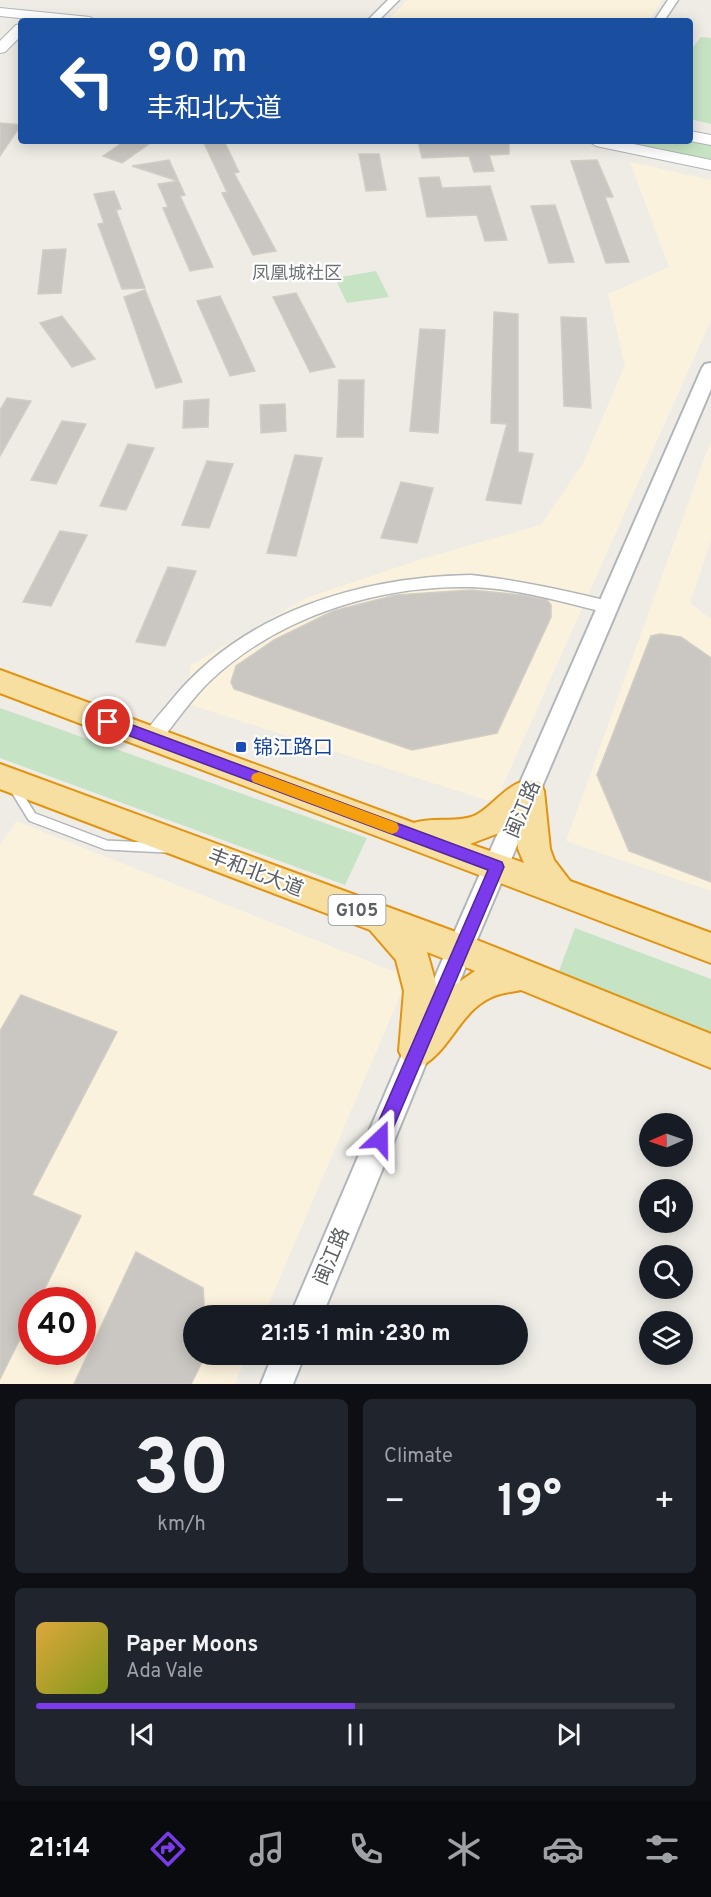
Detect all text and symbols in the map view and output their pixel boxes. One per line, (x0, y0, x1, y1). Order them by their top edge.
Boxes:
text: 90 m (147, 34, 248, 87)
icon: left (48, 42, 126, 120)
text: 丰和北大道 (147, 93, 282, 127)
district label: 凤凰城社区 (252, 263, 342, 286)
pin (82, 696, 133, 747)
icon: arrive (91, 705, 124, 738)
place label: 锦江路口 (253, 736, 333, 762)
marker: 锦江路口 (234, 740, 248, 754)
street label: 闽江路 (500, 777, 548, 842)
street label: 丰和北大道 (204, 844, 307, 904)
road number: G105 (328, 895, 386, 925)
position arrow (348, 1107, 412, 1171)
north arrow (639, 1113, 693, 1167)
map controls (639, 1113, 693, 1365)
button: sound (639, 1179, 693, 1233)
street label: 闽江路 (309, 1224, 357, 1289)
button: search (639, 1245, 693, 1299)
speed limit sign: 40 (18, 1287, 96, 1365)
button: layers (639, 1311, 693, 1365)
text: 21:15 · 1 min · 230 m (260, 1321, 451, 1348)
text: 30 (133, 1423, 230, 1522)
text: Climate (384, 1444, 453, 1470)
text: 19° (497, 1475, 562, 1532)
text: − (384, 1482, 405, 1524)
text: + (654, 1482, 675, 1524)
text: km/h (157, 1512, 206, 1538)
text: Paper Moons (126, 1632, 258, 1659)
text: Ada Vale (126, 1659, 203, 1685)
icon: previous (126, 1718, 159, 1751)
icon: pause (339, 1718, 372, 1751)
icon: next (552, 1718, 585, 1751)
icon: directions (147, 1828, 189, 1870)
icon: music (246, 1828, 288, 1870)
icon: phone (345, 1828, 387, 1870)
icon: climate (443, 1828, 485, 1870)
icon: car (542, 1828, 584, 1870)
icon: filters (641, 1828, 683, 1870)
text: 21:14 (28, 1832, 90, 1866)

